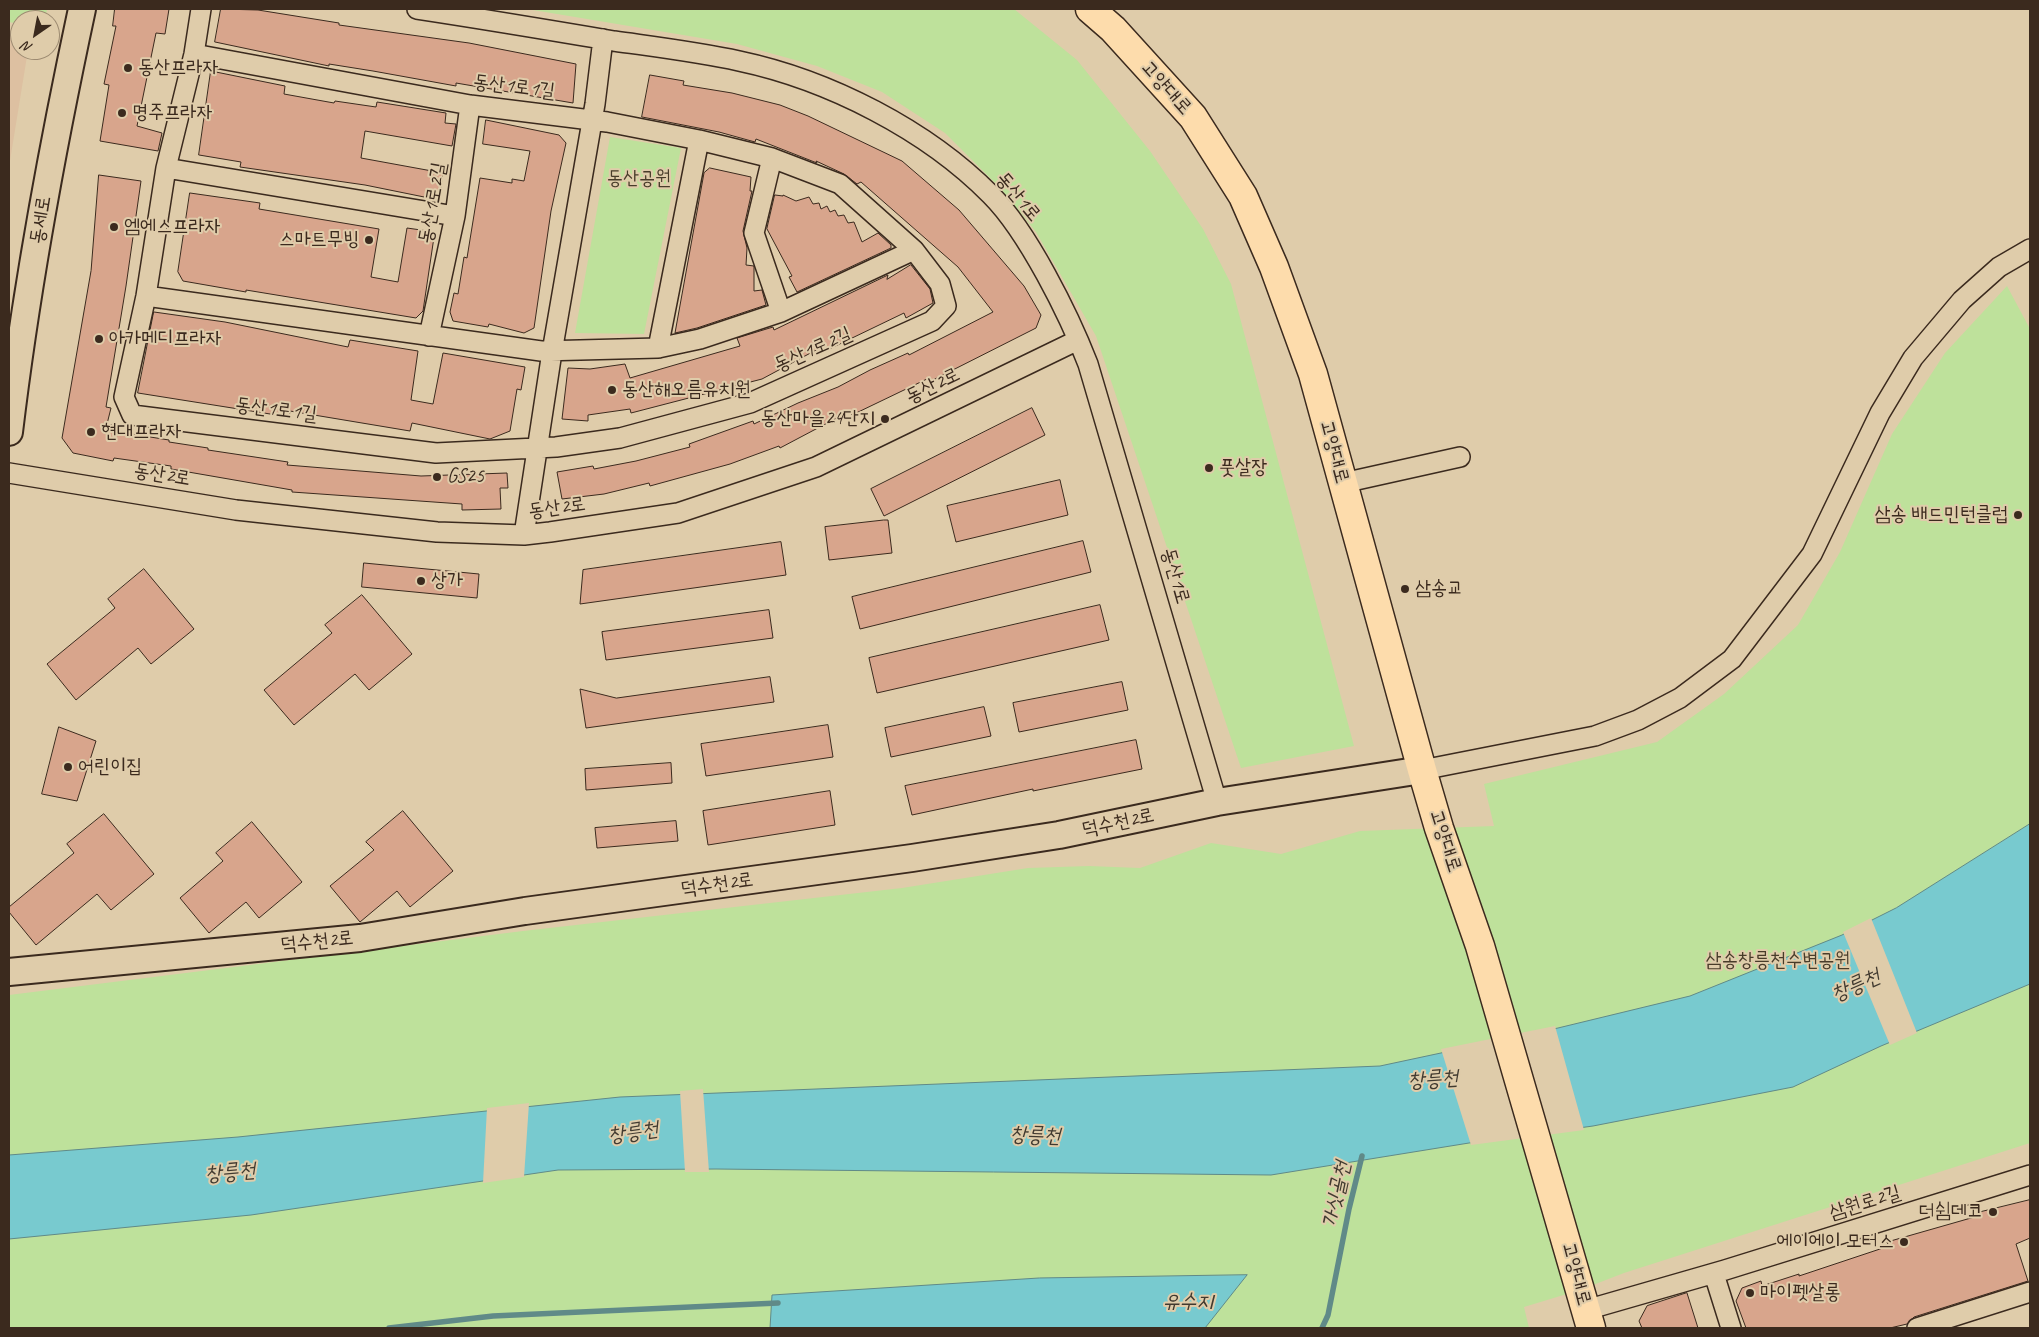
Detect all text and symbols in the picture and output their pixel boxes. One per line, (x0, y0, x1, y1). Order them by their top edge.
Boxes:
north arrow (10, 10, 60, 60)
text: N (19, 38, 35, 57)
place label: 동산프라자 (138, 56, 218, 80)
street label: 고양대로 (1136, 56, 1196, 120)
marker: 동산프라자 (122, 62, 134, 74)
street label: 동산1로1길 (472, 70, 556, 104)
place label: 명주프라자 (132, 101, 212, 125)
marker: 명주프라자 (116, 107, 128, 119)
street label: 동산1로2길 (414, 160, 452, 246)
park label: 동산공원 (607, 167, 671, 191)
street label: 동산1로 (990, 167, 1046, 227)
street label: 동세로 (25, 194, 57, 246)
place label: 엠에스프라자 (124, 215, 221, 239)
marker: 엠에스프라자 (108, 221, 120, 233)
place label: 스마트무빙 (279, 228, 359, 252)
marker: 스마트무빙 (363, 234, 375, 246)
street label: 동산1로2길 (770, 322, 856, 378)
place label: 아카메디프라자 (109, 327, 222, 351)
marker: 아카메디프라자 (93, 333, 105, 345)
street label: 동산2로 (902, 363, 964, 409)
place label: 동산해오름유치원 (622, 378, 751, 402)
marker: 동산해오름유치원 (606, 384, 618, 396)
street label: 동산1로1길 (234, 393, 318, 427)
place label: 동산마을24단지 (760, 407, 875, 431)
marker: 동산마을24단지 (879, 413, 891, 425)
street label: 고양대로 (1314, 418, 1354, 486)
place label: 현대프라자 (101, 420, 181, 444)
marker: 현대프라자 (85, 426, 97, 438)
place label: 풋살장 (1219, 456, 1267, 480)
street label: 동산2로 (132, 459, 192, 491)
marker: 풋살장 (1203, 462, 1215, 474)
place label: GS25 (447, 465, 484, 489)
marker: GS25 (431, 471, 443, 483)
street label: 동산2로 (527, 492, 587, 524)
place label: 삼송 배드민턴클럽 (1874, 503, 2008, 527)
marker: 삼송 배드민턴클럽 (2012, 509, 2024, 521)
street label: 동산1로 (1156, 545, 1194, 607)
place label: 상가 (431, 569, 463, 593)
marker: 상가 (415, 575, 427, 587)
place label: 삼송교 (1415, 577, 1463, 601)
marker: 삼송교 (1399, 583, 1411, 595)
place label: 어린이집 (78, 755, 142, 779)
marker: 어린이집 (62, 761, 74, 773)
street label: 덕수천2로 (1080, 804, 1156, 842)
street label: 고양대로 (1424, 807, 1466, 875)
street label: 덕수천2로 (679, 868, 755, 902)
street label: 덕수천2로 (279, 926, 355, 958)
park label: 삼송창릉천수변공원 (1706, 949, 1850, 973)
water label: 창릉천 (1828, 964, 1884, 1008)
water label: 창릉천 (1407, 1066, 1459, 1094)
water label: 창릉천 (606, 1117, 660, 1149)
water label: 창릉천 (1009, 1123, 1061, 1149)
water label: 창릉천 (204, 1158, 256, 1188)
water label: 가싯골천 (1318, 1159, 1356, 1231)
street label: 삼원로2길 (1826, 1181, 1904, 1225)
place label: 더쉼데코 (1919, 1200, 1983, 1224)
marker: 더쉼데코 (1987, 1206, 1999, 1218)
place label: 에이에이 모터스 (1777, 1230, 1894, 1254)
marker: 에이에이 모터스 (1898, 1236, 1910, 1248)
street label: 고양대로 (1556, 1240, 1596, 1308)
place label: 마이펫살롱 (1760, 1281, 1840, 1305)
marker: 마이펫살롱 (1744, 1287, 1756, 1299)
water label: 유수지 (1163, 1289, 1213, 1315)

